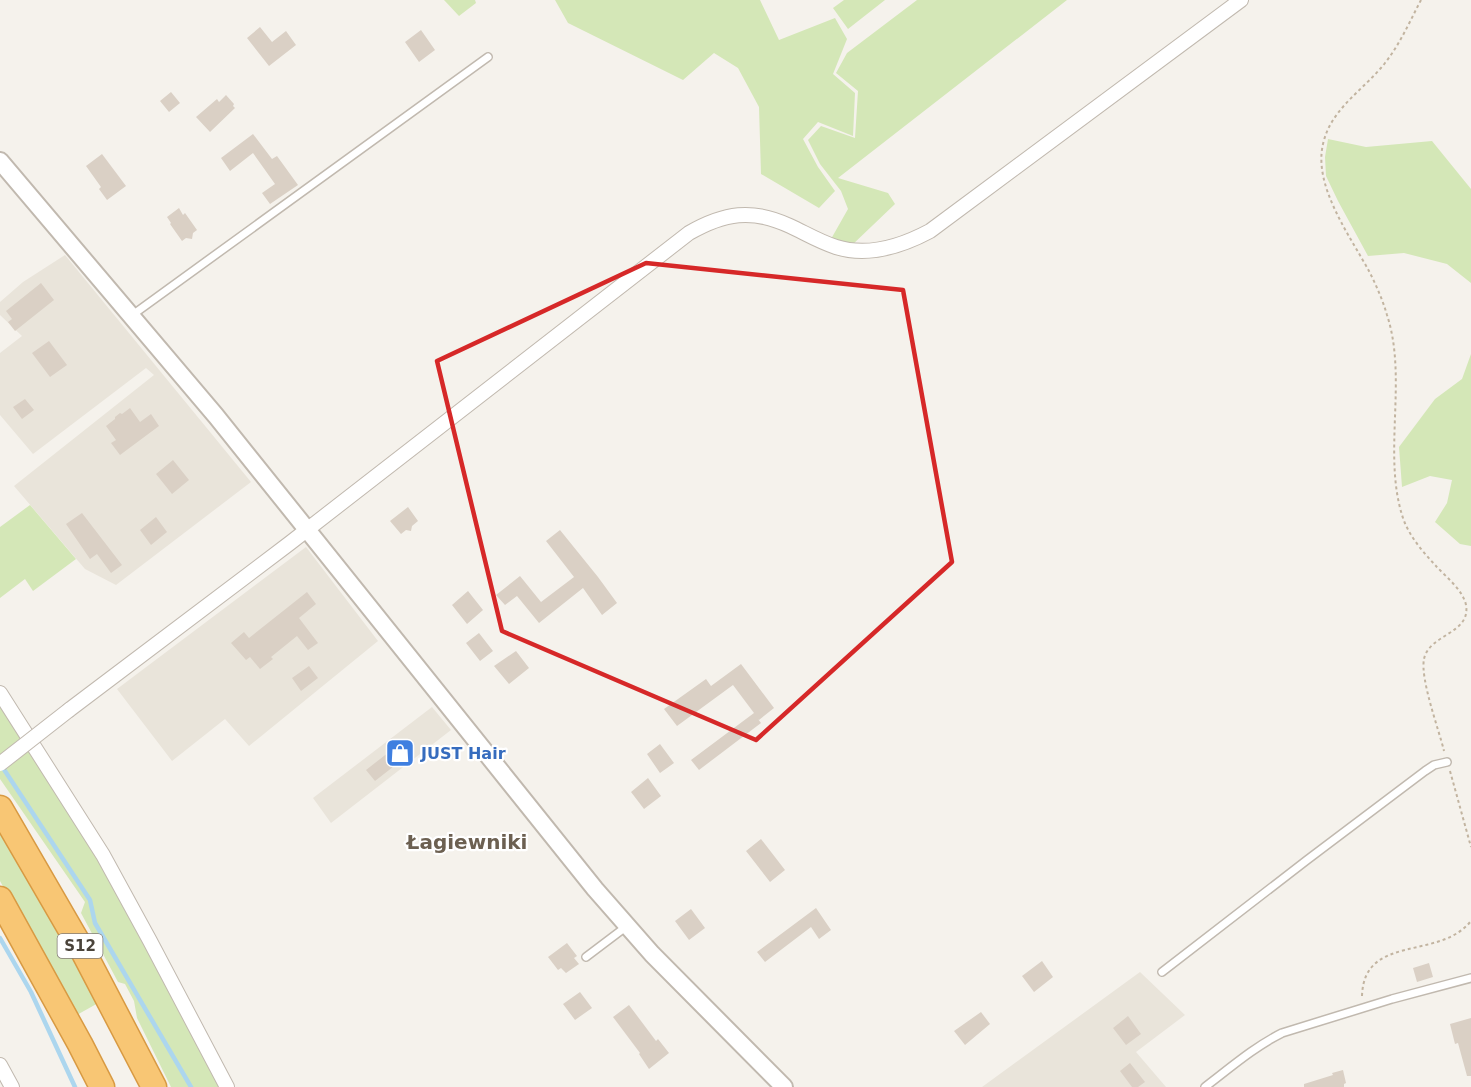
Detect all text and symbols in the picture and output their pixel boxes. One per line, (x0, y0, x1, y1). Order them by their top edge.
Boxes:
shop icon: JUST Hair (384, 737, 416, 769)
place label: JUST Hair (420, 744, 506, 763)
district label: Łagiewniki (406, 830, 527, 854)
road number: S12 (58, 934, 103, 958)

